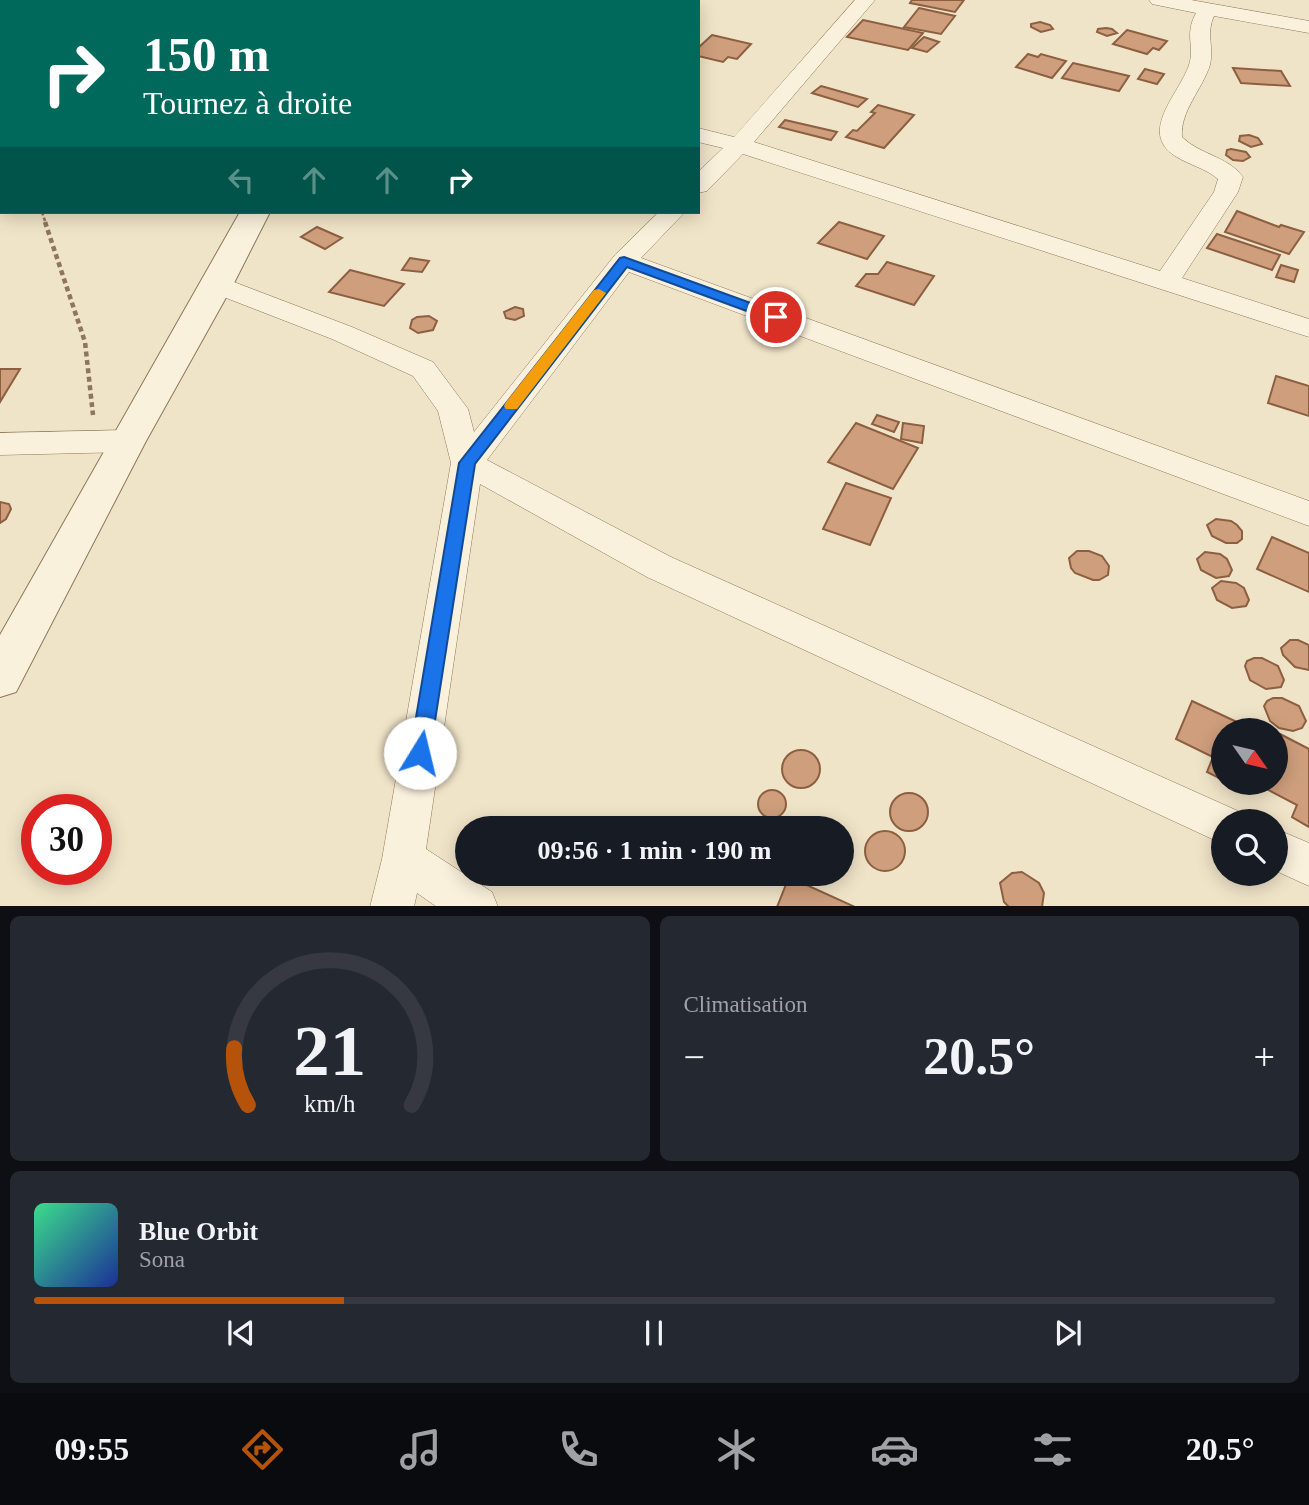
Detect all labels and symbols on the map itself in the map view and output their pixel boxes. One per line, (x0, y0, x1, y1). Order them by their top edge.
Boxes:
pin (746, 287, 806, 347)
position arrow (383, 716, 457, 790)
north arrow (1211, 718, 1288, 794)
speed limit sign: 30 (21, 794, 112, 885)

